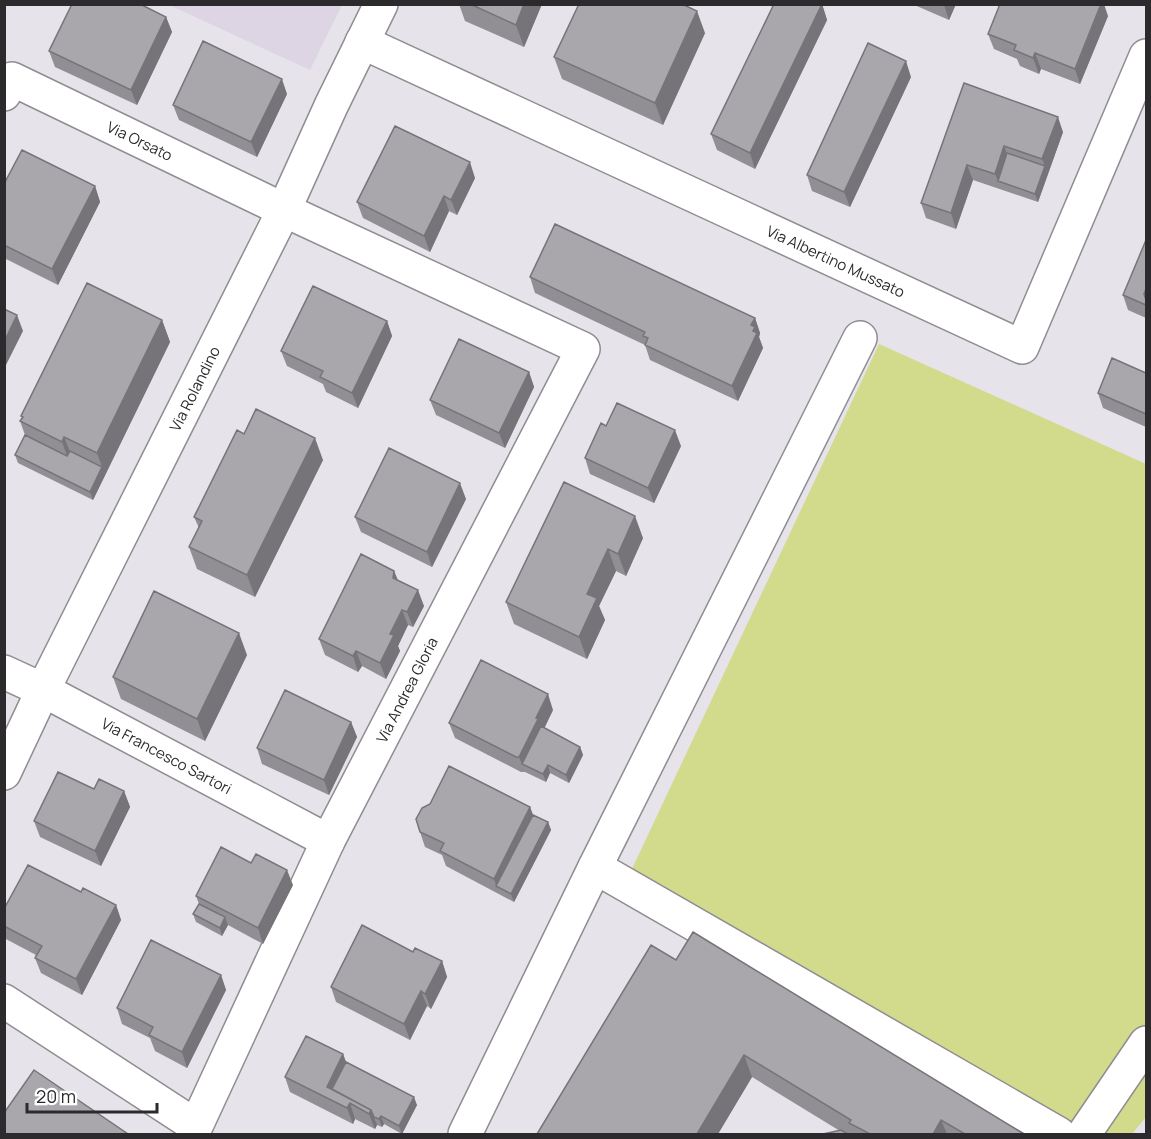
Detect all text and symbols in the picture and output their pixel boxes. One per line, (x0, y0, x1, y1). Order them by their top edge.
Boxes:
street label: Via Orsato (104, 116, 176, 165)
street label: Via Albertino Mussato (763, 220, 909, 302)
street label: Via Rolandino (164, 342, 225, 435)
street label: Via Andrea Gloria (371, 633, 443, 747)
street label: Via Francesco Sartori (98, 712, 236, 799)
scale bar (27, 1076, 158, 1114)
text: 20 m (36, 1084, 76, 1108)

